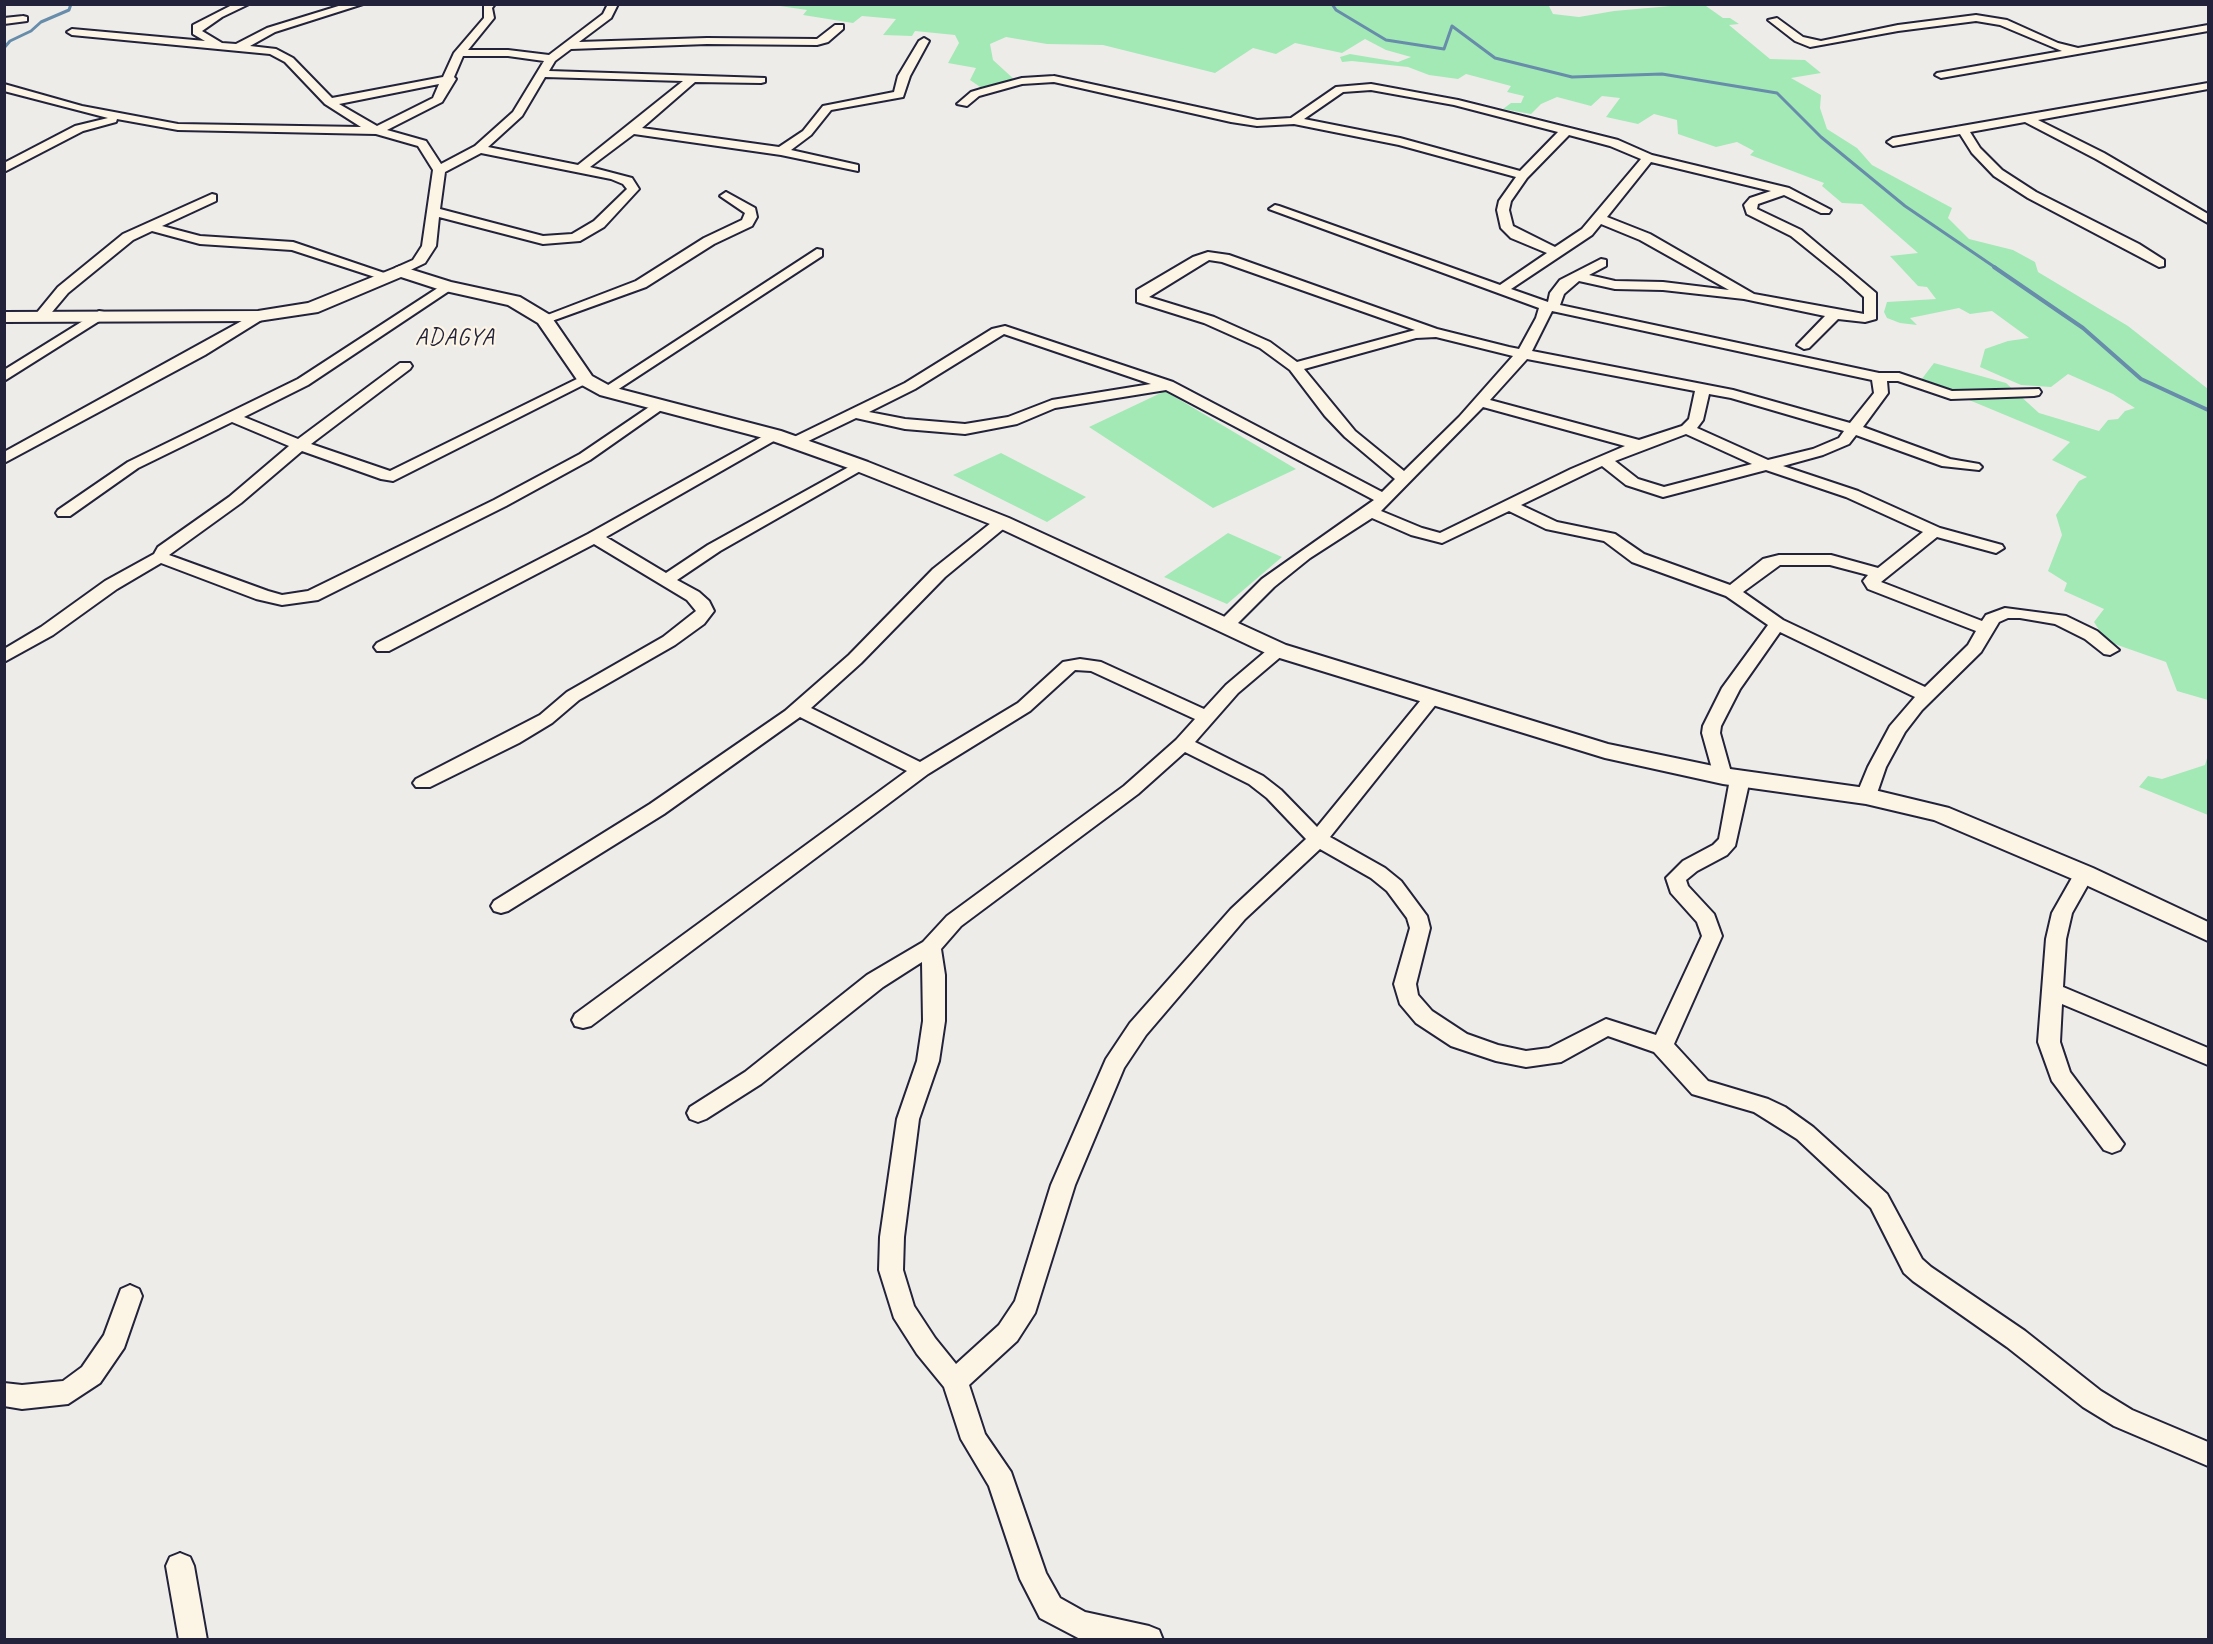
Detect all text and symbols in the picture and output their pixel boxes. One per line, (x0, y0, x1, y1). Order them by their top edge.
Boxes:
district label: ADAGYA (414, 324, 496, 352)

